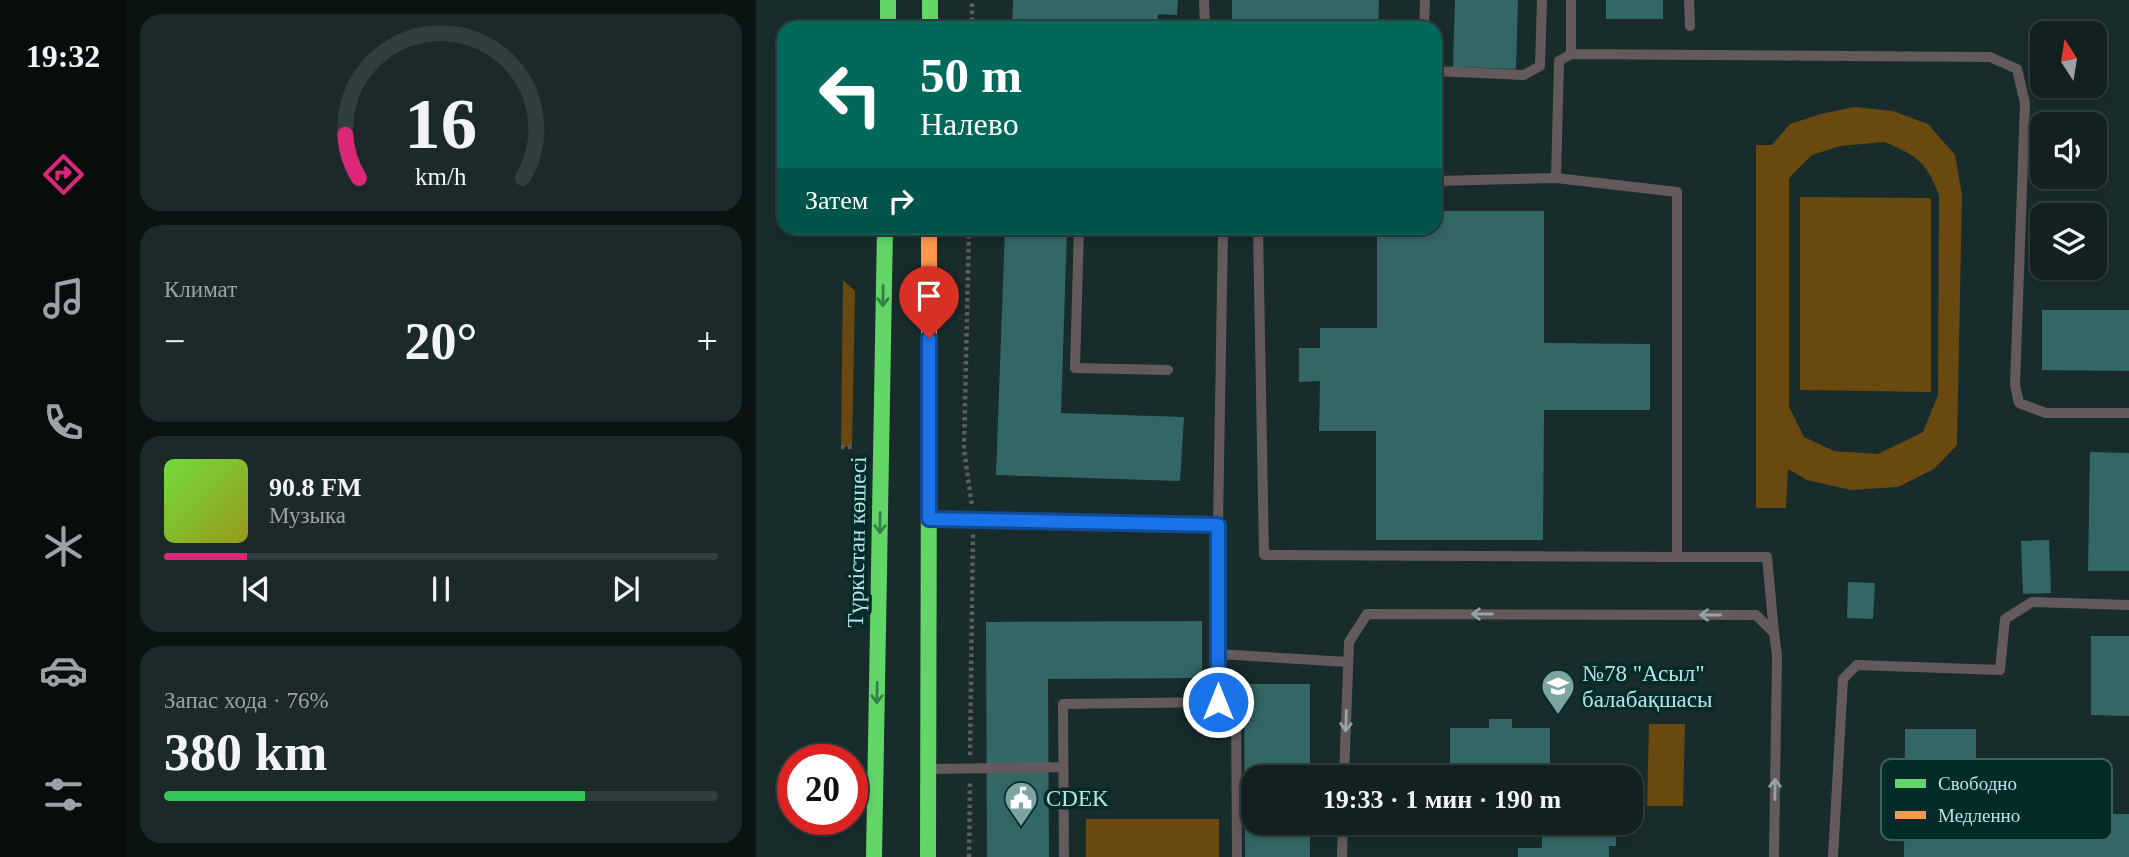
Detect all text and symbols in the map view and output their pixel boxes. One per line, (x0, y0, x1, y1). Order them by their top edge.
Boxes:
north arrow (2030, 21, 2107, 98)
map controls (2030, 21, 2107, 280)
text: 19:32 (26, 38, 100, 74)
text: 50 m (920, 48, 1022, 103)
icon: left (805, 49, 896, 140)
text: 16 (405, 84, 477, 165)
text: Налево (920, 106, 1019, 142)
button: sound (2030, 112, 2107, 189)
icon: directions (39, 150, 88, 199)
text: km/h (415, 163, 467, 190)
icon: right (882, 182, 920, 220)
text: Затем (805, 186, 868, 215)
button: layers (2030, 203, 2107, 280)
pin (899, 266, 959, 338)
icon: music (39, 274, 88, 323)
text: Климат (164, 277, 237, 302)
icon: arrive (910, 277, 948, 315)
one-way arrow (877, 284, 890, 307)
text: 20° (405, 313, 477, 370)
text: − (164, 320, 185, 362)
text: + (697, 320, 718, 362)
icon: phone (39, 398, 88, 447)
street label: Түркістан көшесі (843, 456, 871, 628)
text: 90.8 FM (269, 473, 361, 502)
text: Музыка (269, 503, 346, 528)
one-way arrow (873, 511, 886, 534)
icon: climate (39, 522, 88, 571)
icon: previous (237, 570, 275, 608)
icon: pause (422, 570, 460, 608)
icon: next (607, 570, 645, 608)
one-way arrow (1471, 607, 1494, 621)
one-way arrow (1698, 608, 1721, 622)
icon: car (39, 646, 88, 695)
place label: №78 "Асыл" балабақшасы (1582, 661, 1712, 712)
position arrow (1181, 665, 1255, 739)
school or university icon: №78 "Асыл" балабақшасы (1539, 667, 1577, 716)
one-way arrow (870, 681, 884, 704)
text: Запас хода · 76% (164, 688, 329, 713)
one-way arrow (1339, 709, 1352, 732)
text: 380 km (164, 724, 327, 781)
speed limit sign: 20 (777, 744, 868, 835)
legend (1881, 759, 2112, 840)
icon: filters (39, 770, 88, 819)
text: Свободно (1938, 773, 2017, 794)
one-way arrow (1768, 778, 1782, 801)
public building icon: CDEK (1002, 779, 1040, 828)
text: 19:33 · 1 мин · 190 m (1323, 785, 1561, 814)
place label: CDEK (1046, 786, 1109, 811)
text: Медленно (1938, 805, 2020, 826)

